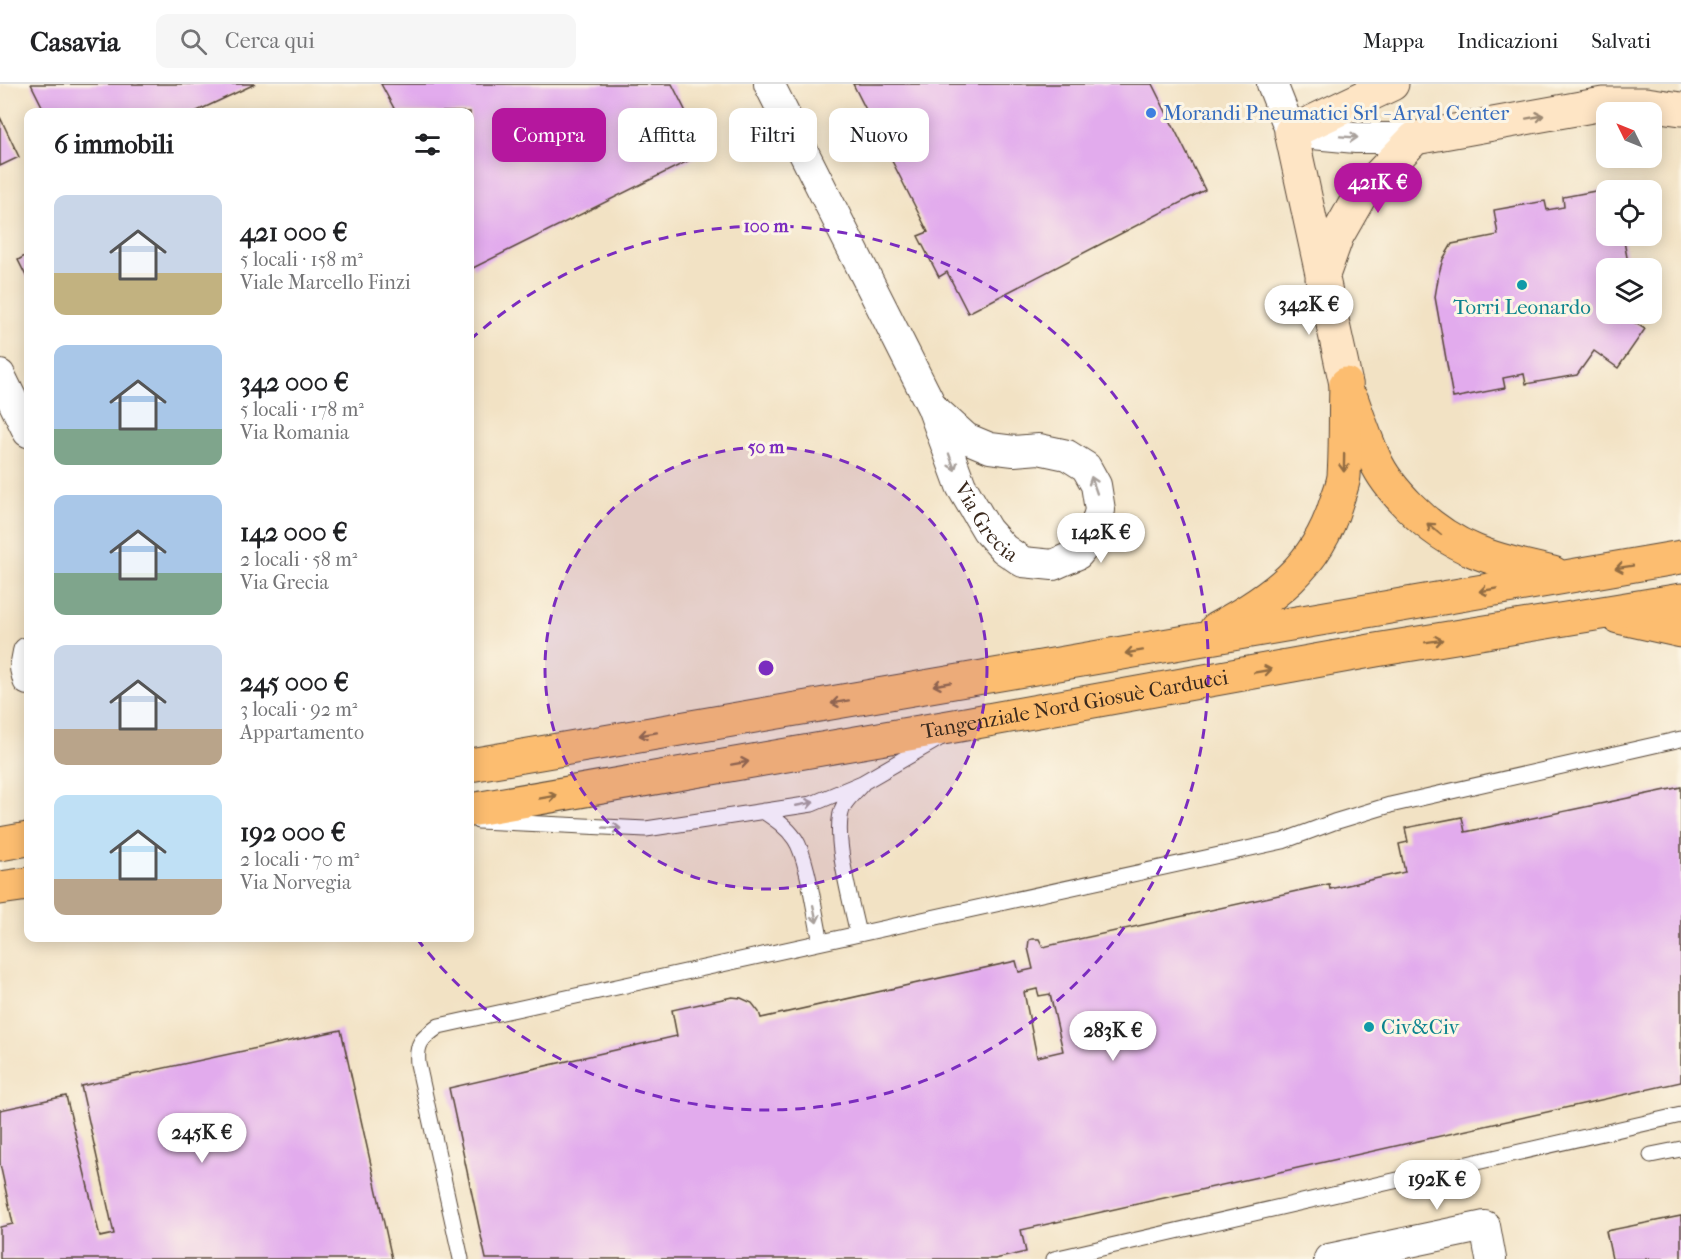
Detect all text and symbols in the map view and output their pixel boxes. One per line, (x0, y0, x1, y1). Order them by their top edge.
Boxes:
search box (156, 14, 576, 68)
text: Casavia (30, 25, 120, 58)
icon: search (177, 25, 210, 58)
text: Cerca qui (225, 28, 315, 54)
text: Mappa (1363, 29, 1424, 53)
text: Indicazioni (1457, 29, 1558, 53)
text: Salvati (1591, 29, 1651, 53)
place label: Morandi Pneumatici Srl - Arval Center (1163, 101, 1509, 125)
north arrow (1596, 102, 1662, 168)
map controls (1596, 102, 1662, 324)
marker: Morandi Pneumatici Srl - Arval Center (1144, 106, 1158, 120)
chip: Compra (492, 108, 606, 162)
chip: Affitta (618, 108, 717, 162)
chip: Filtri (729, 108, 817, 162)
chip: Nuovo (829, 108, 929, 162)
one-way arrow (1525, 111, 1544, 122)
icon: filters (411, 128, 444, 161)
text: 6 immobili (54, 129, 174, 160)
one-way arrow (1338, 132, 1358, 143)
pin: 421K € (1329, 163, 1427, 214)
text: 421K € (1348, 171, 1408, 194)
button: locate (1596, 180, 1662, 246)
text: 100 m (743, 216, 790, 237)
text: 421 000 € (240, 217, 348, 248)
icon: home (102, 219, 174, 291)
text: 5 locali · 158 m² (240, 248, 363, 271)
button: layers (1596, 258, 1662, 324)
text: Viale Marcello Finzi (240, 271, 411, 294)
marker: Torri Leonardo (1515, 278, 1529, 292)
pin: 342K € (1260, 285, 1358, 336)
text: 342K € (1278, 293, 1340, 316)
place label: Torri Leonardo (1453, 295, 1591, 319)
text: 342 000 € (240, 367, 349, 398)
icon: home (102, 369, 174, 441)
text: 5 locali · 178 m² (240, 398, 364, 421)
text: Via Romania (240, 421, 349, 444)
text: 50 m (748, 437, 785, 458)
one-way arrow (948, 453, 959, 471)
one-way arrow (1338, 453, 1350, 473)
one-way arrow (1088, 476, 1099, 495)
street label: Via Grecia (949, 477, 1023, 567)
pin: 142K € (1052, 513, 1150, 564)
text: 142 000 € (240, 517, 348, 548)
icon: home (102, 519, 174, 591)
text: 142K € (1071, 521, 1131, 544)
one-way arrow (1426, 522, 1442, 535)
text: 2 locali · 58 m² (240, 548, 357, 571)
one-way arrow (1614, 561, 1634, 572)
text: Via Grecia (240, 571, 329, 594)
one-way arrow (1479, 585, 1498, 596)
one-way arrow (1424, 635, 1443, 646)
one-way arrow (1125, 646, 1145, 657)
centre of rings (756, 658, 776, 678)
street label: Tangenziale Nord Giosuè Carducci (920, 665, 1230, 743)
one-way arrow (1252, 665, 1272, 676)
text: 245 000 € (240, 667, 349, 698)
icon: home (102, 669, 174, 741)
one-way arrow (933, 679, 952, 690)
one-way arrow (831, 696, 851, 707)
text: 3 locali · 92 m² (240, 698, 357, 721)
text: Appartamento (240, 721, 364, 744)
one-way arrow (639, 729, 659, 740)
one-way arrow (730, 758, 749, 769)
one-way arrow (537, 791, 557, 802)
one-way arrow (794, 798, 814, 809)
text: 192 000 € (240, 817, 346, 848)
icon: home (102, 819, 174, 891)
one-way arrow (601, 822, 621, 833)
text: 2 locali · 70 m² (240, 848, 359, 871)
text: Via Norvegia (240, 871, 351, 894)
one-way arrow (809, 904, 821, 923)
pin: 283K € (1064, 1011, 1162, 1062)
place label: Civ&Civ (1381, 1015, 1459, 1039)
text: 283K € (1083, 1019, 1143, 1042)
marker: Civ&Civ (1362, 1020, 1376, 1034)
pin: 245K € (153, 1113, 251, 1164)
text: 245K € (172, 1121, 232, 1144)
pin: 192K € (1388, 1160, 1486, 1211)
text: 192K € (1408, 1168, 1466, 1191)

